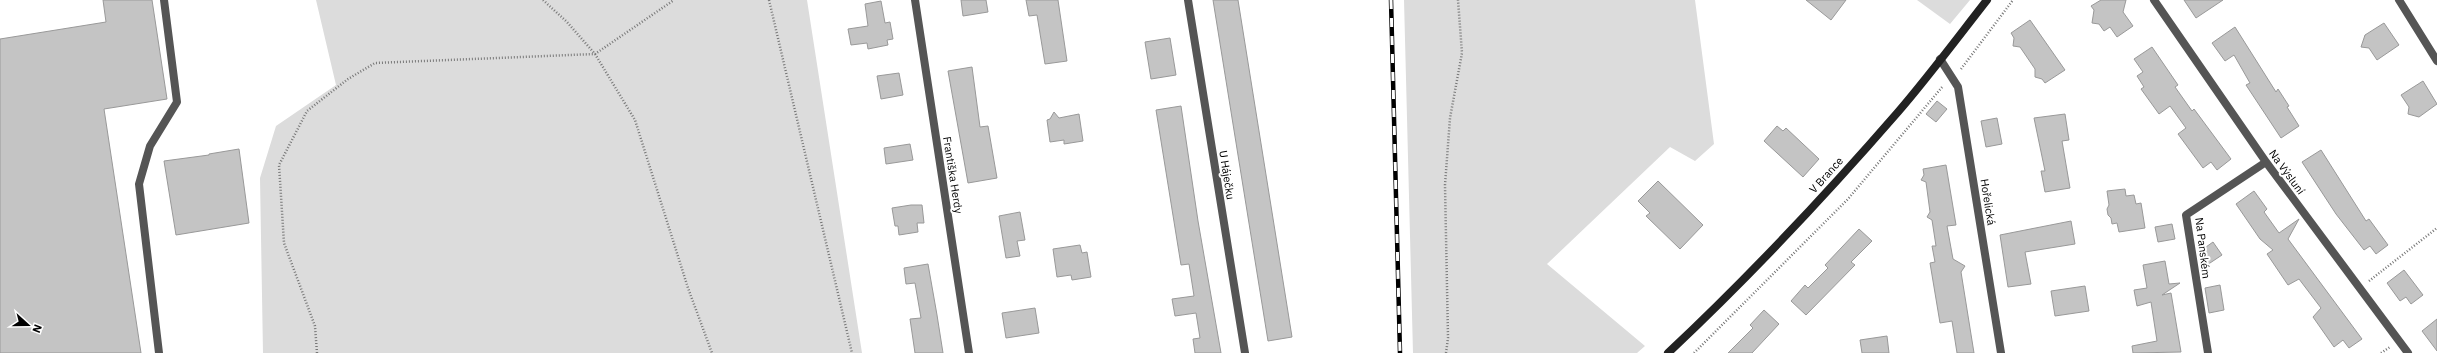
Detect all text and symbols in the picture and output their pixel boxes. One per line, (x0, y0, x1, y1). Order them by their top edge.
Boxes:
street label: Františka Herdy (940, 135, 966, 215)
street label: Na Výsluní (2266, 147, 2308, 197)
street label: U Háječku (1216, 149, 1238, 201)
street label: V Brance (1806, 154, 1846, 196)
street label: Hořelická (1977, 178, 1999, 226)
street label: Na Panském (2192, 217, 2214, 279)
north arrow (8, 305, 48, 345)
text: N (29, 322, 45, 335)

